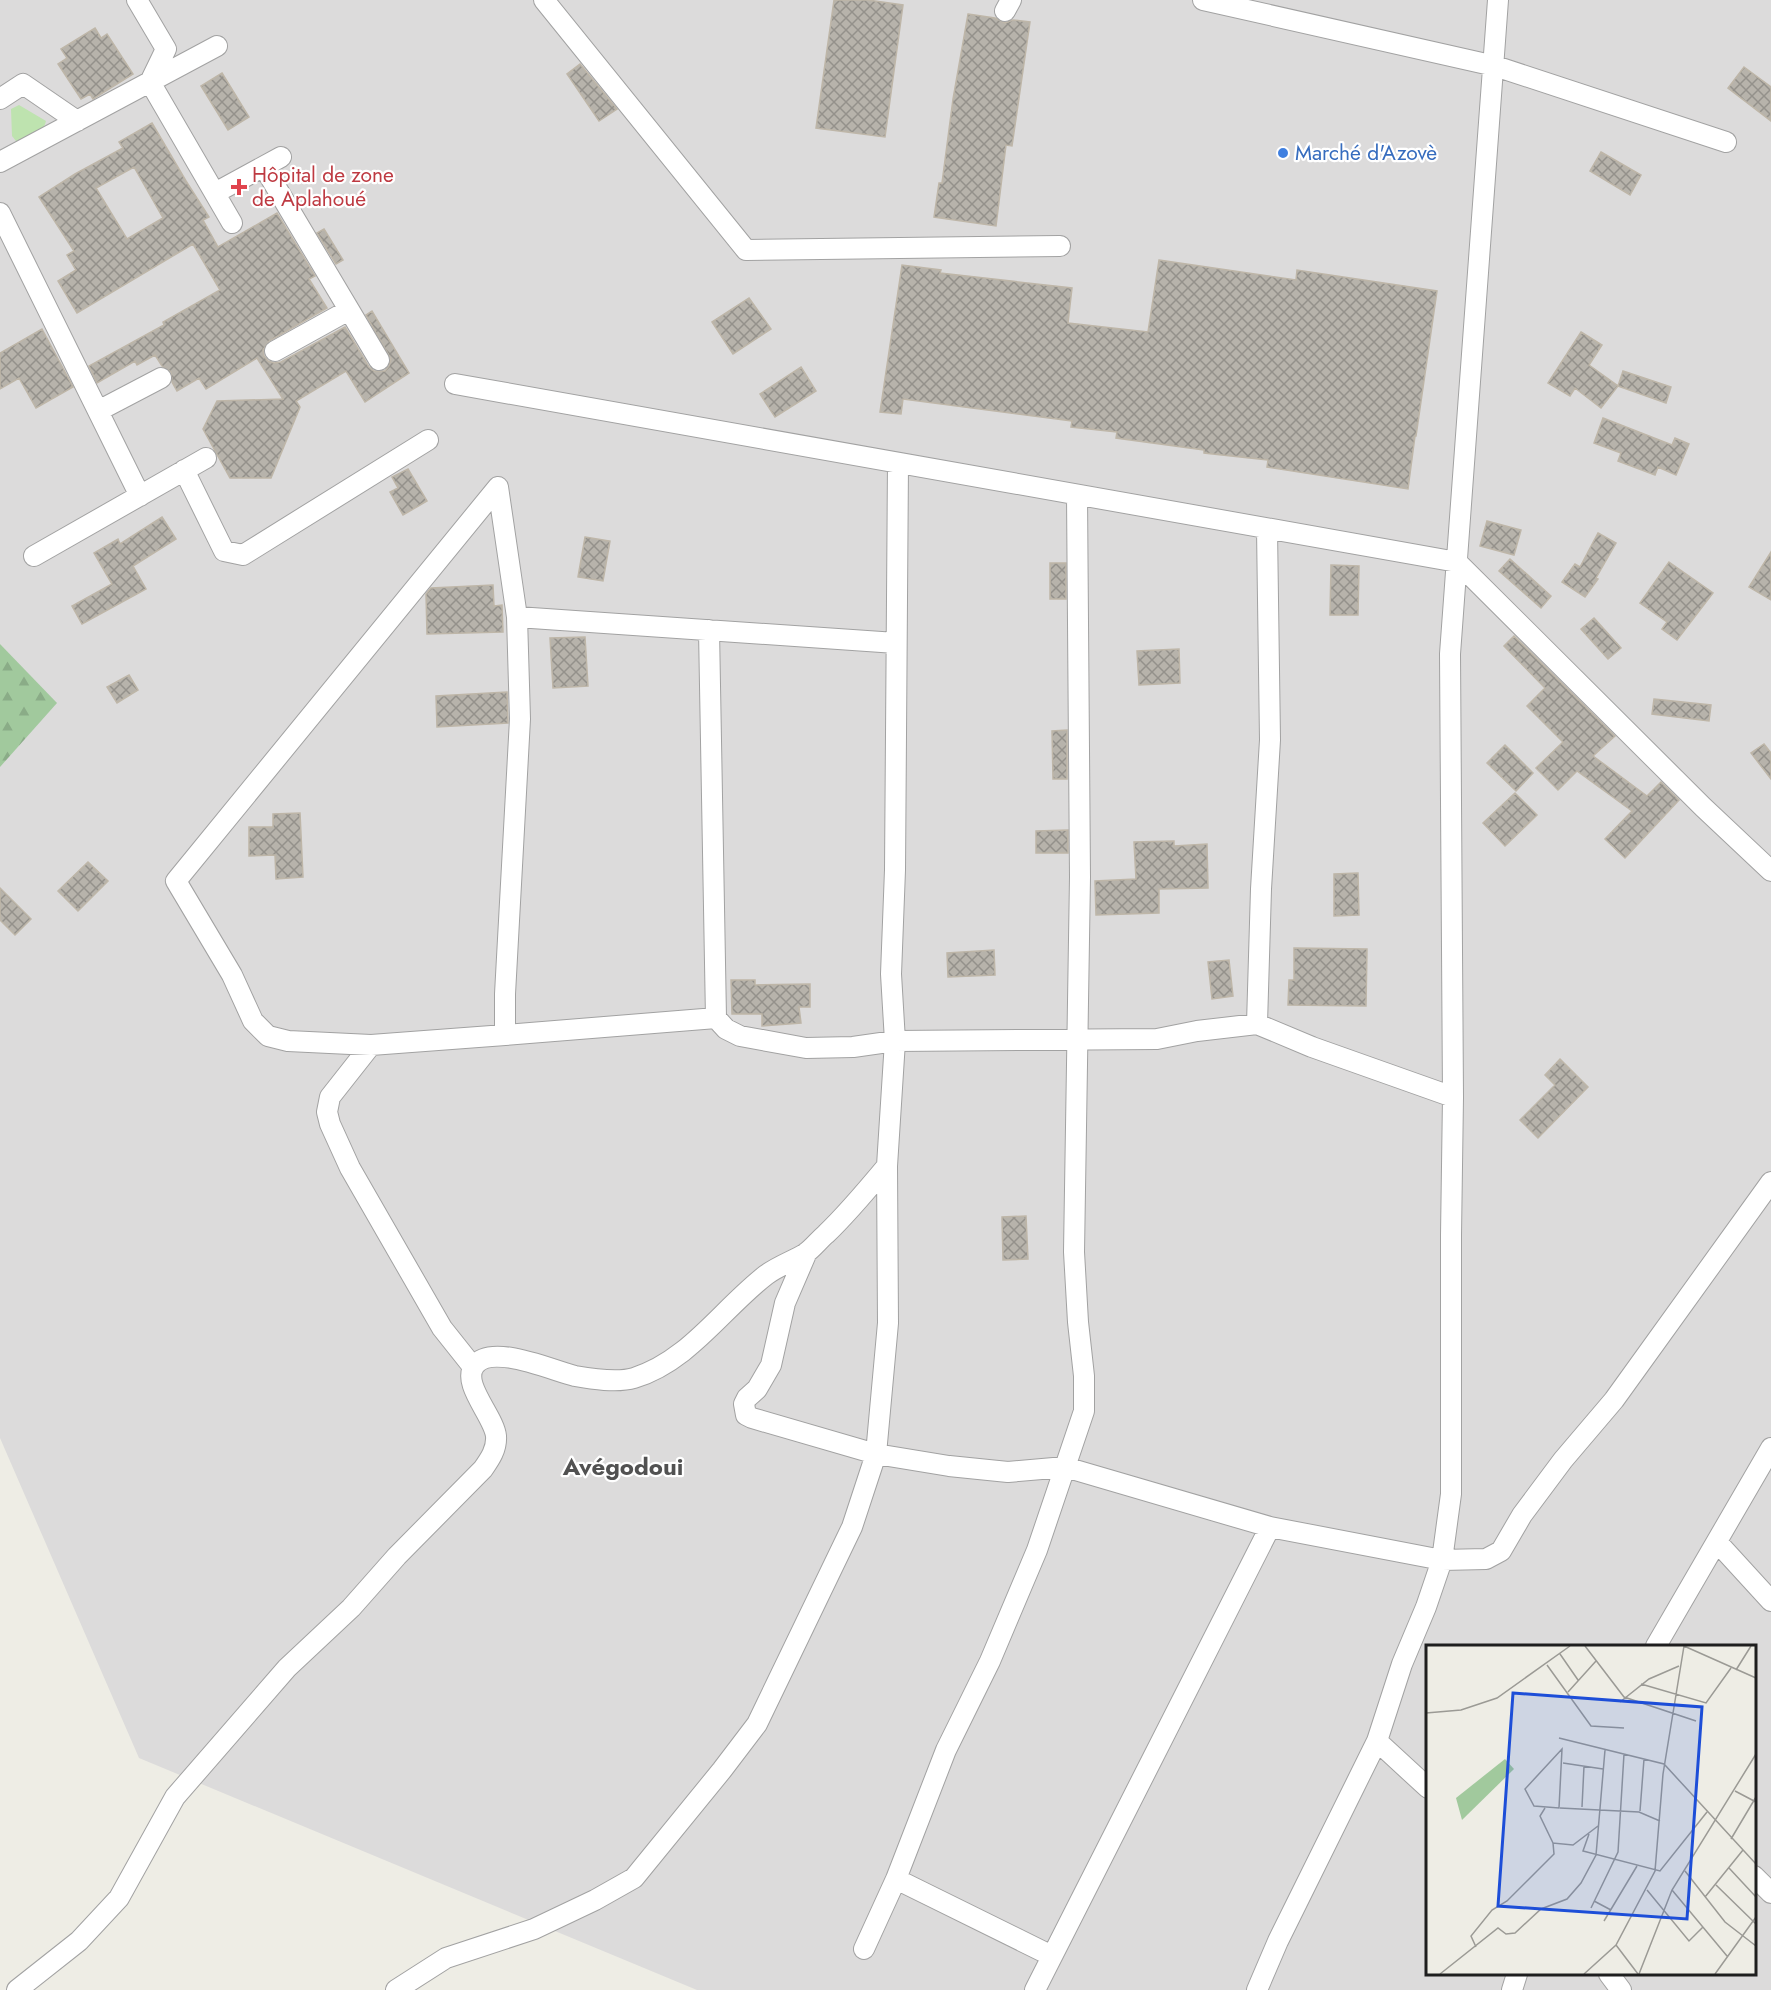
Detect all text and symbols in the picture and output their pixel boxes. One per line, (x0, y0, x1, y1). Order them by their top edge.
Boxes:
place label: Marché d'Azovè (1295, 138, 1437, 168)
marker: Marché d'Azovè (1276, 146, 1290, 160)
place label: Hôpital de zone de Aplahoué (252, 160, 394, 214)
marker: Hôpital de zone de Aplahoué (230, 178, 248, 196)
district label: Avégodoui (562, 1449, 683, 1484)
inset map (1426, 1645, 1756, 1975)

